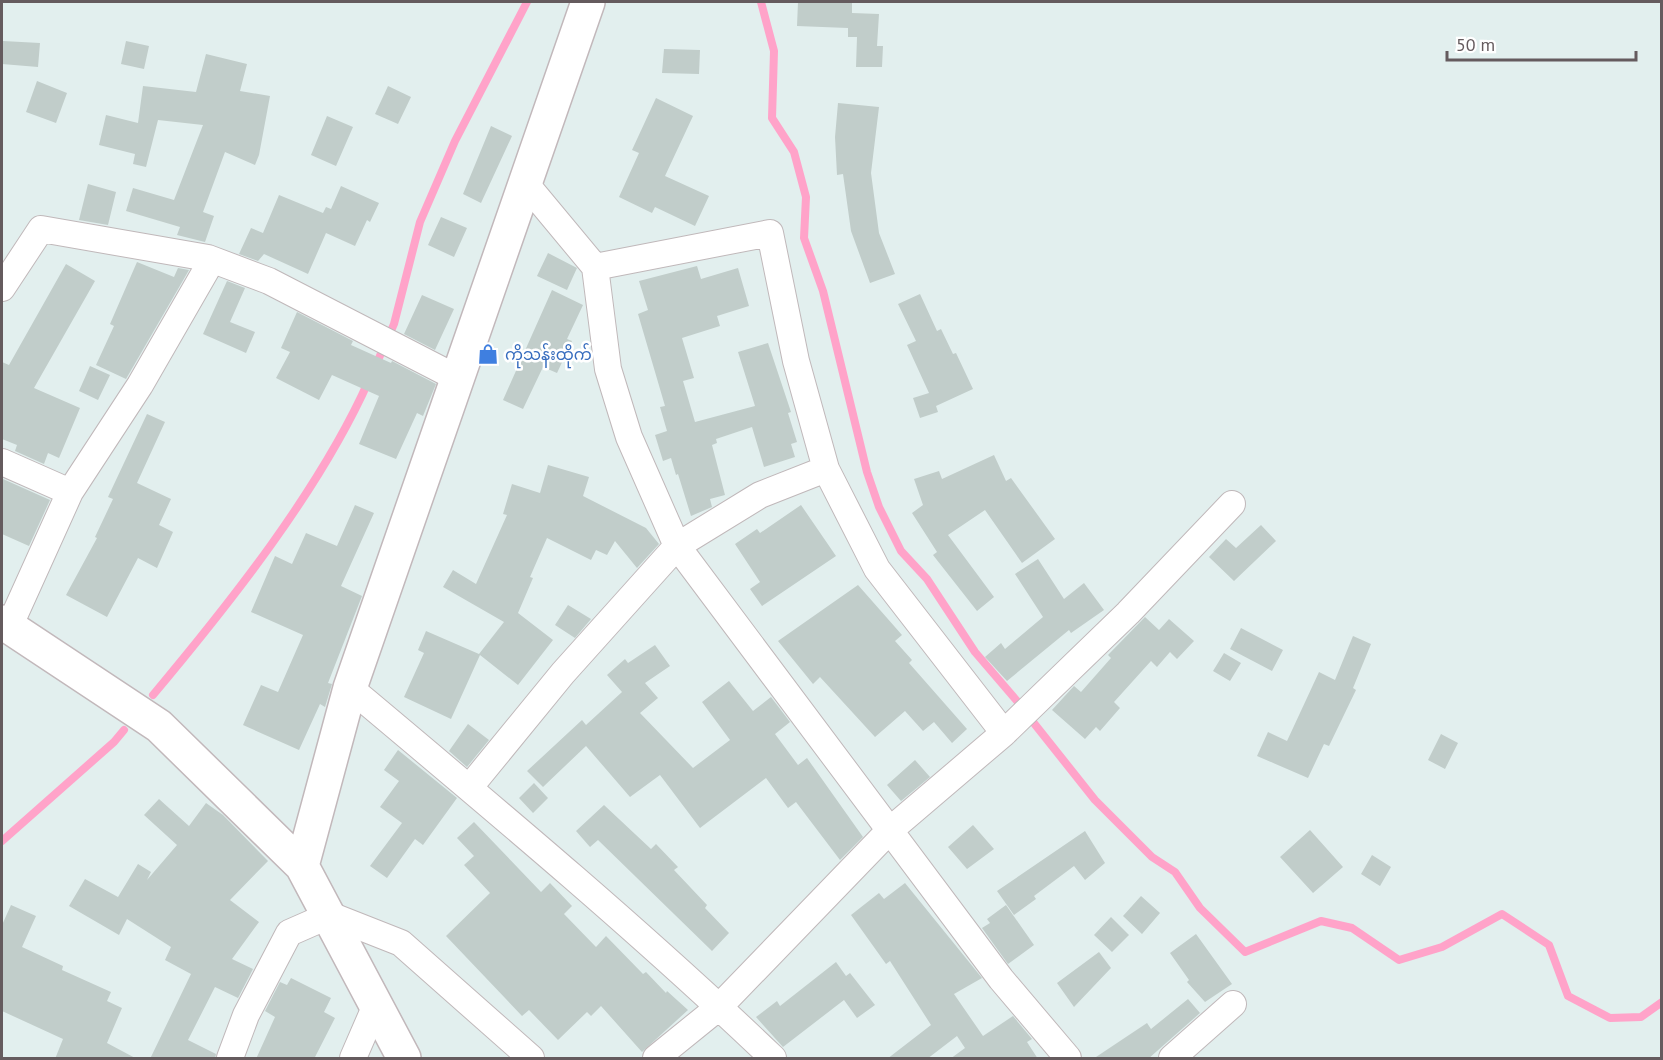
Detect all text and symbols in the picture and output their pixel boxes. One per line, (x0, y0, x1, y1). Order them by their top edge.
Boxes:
scale bar (1447, 24, 1636, 62)
text: 50 m (1456, 33, 1495, 56)
shop icon: ကိုသန်းထိုက် (476, 342, 500, 366)
place label: ကိုသန်းထိုက် (505, 343, 592, 369)

